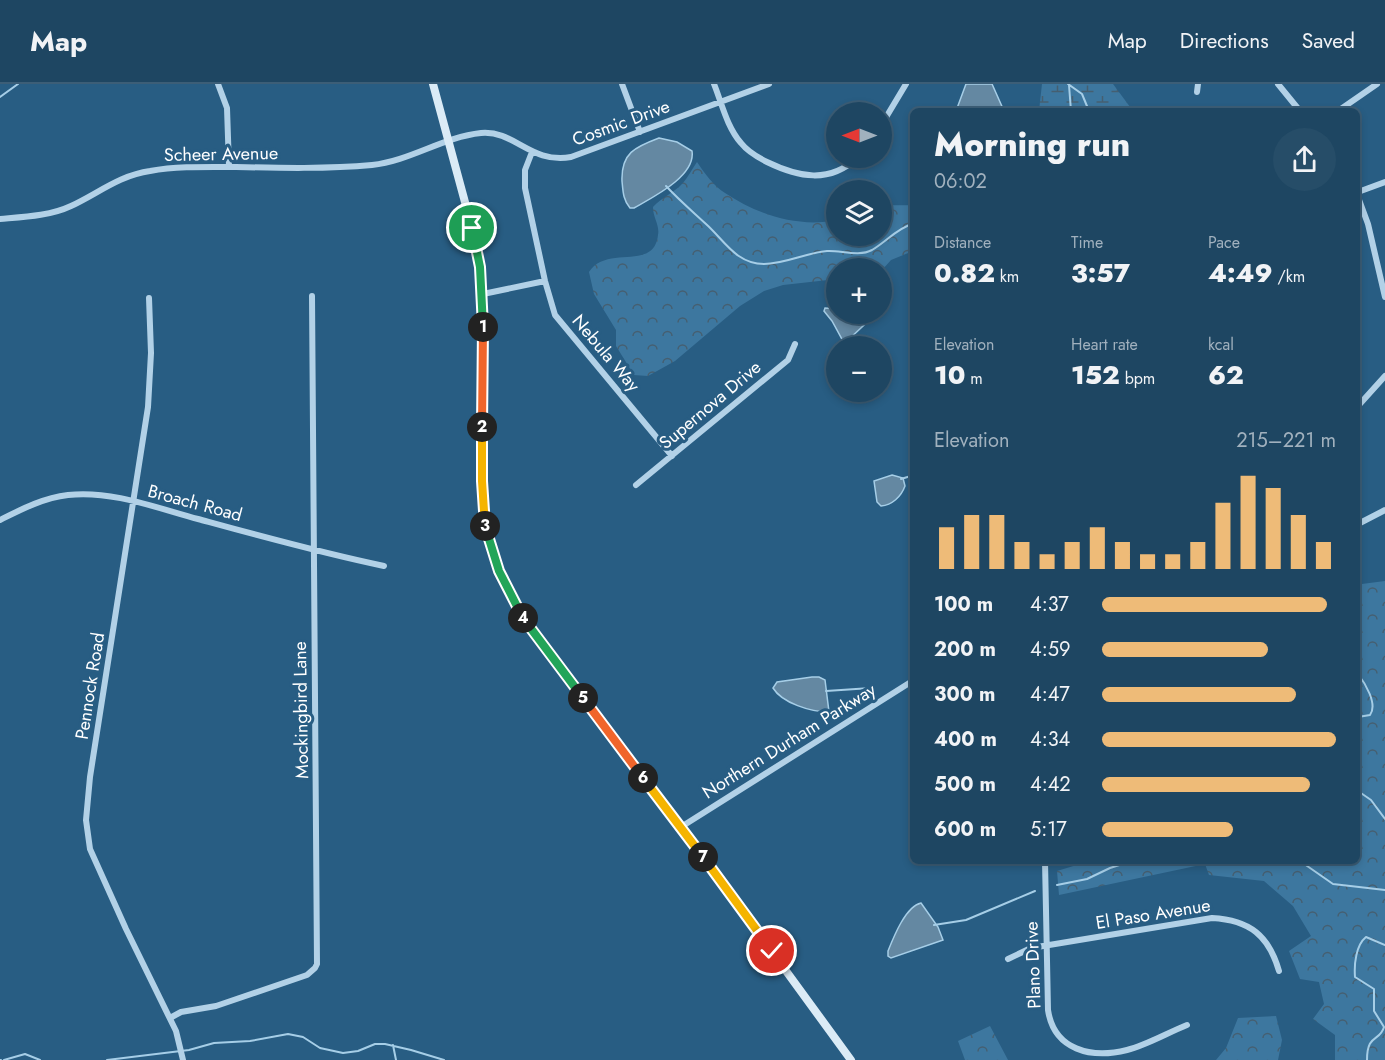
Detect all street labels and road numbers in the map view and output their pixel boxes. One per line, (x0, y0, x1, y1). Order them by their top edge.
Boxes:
street label: Cosmic Drive (569, 93, 673, 153)
street label: Scheer Avenue (164, 140, 278, 168)
street label: Nebula Way (566, 309, 646, 397)
street label: Supernova Drive (653, 355, 767, 455)
street label: Broach Road (145, 478, 245, 528)
street label: Pennock Road (69, 631, 111, 741)
street label: Mockingbird Lane (287, 641, 315, 779)
street label: Northern Durham Parkway (697, 677, 881, 805)
street label: El Paso Avenue (1094, 892, 1212, 936)
street label: Plano Drive (1018, 921, 1048, 1009)

